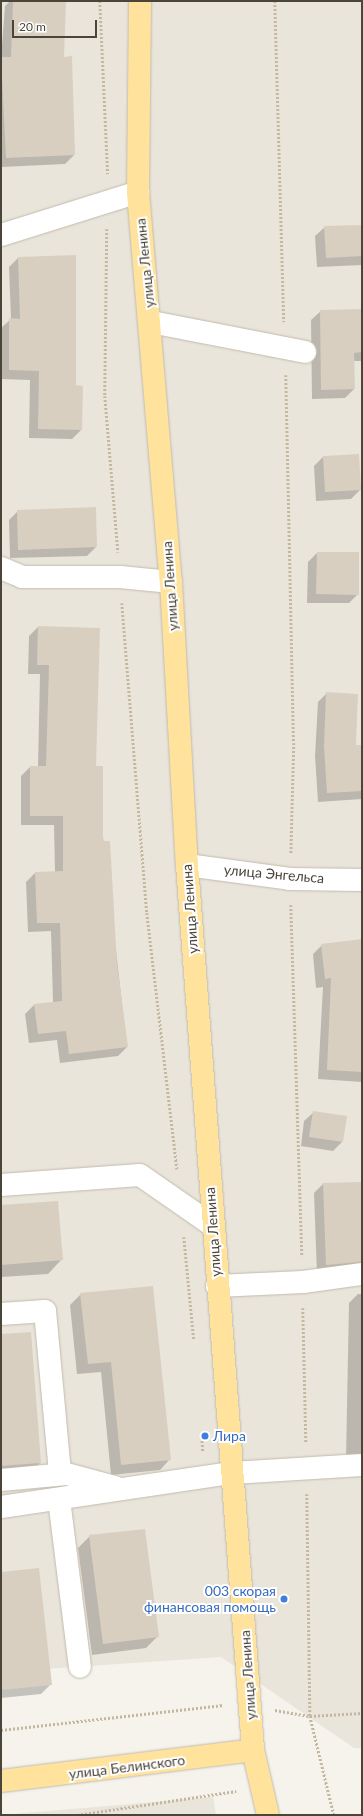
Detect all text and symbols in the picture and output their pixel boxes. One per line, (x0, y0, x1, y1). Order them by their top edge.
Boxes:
scale bar (14, 12, 99, 38)
text: 20 m (19, 19, 46, 34)
street label: улица Ленина (132, 217, 158, 309)
street label: улица Ленина (158, 541, 182, 631)
street label: улица Энгельса (223, 861, 325, 887)
street label: улица Ленина (178, 864, 202, 954)
street label: улица Ленина (201, 1187, 225, 1277)
place label: Лира (213, 1428, 246, 1444)
marker: Лира (200, 1431, 210, 1441)
place label: 003 скорая финансовая помощь (144, 1583, 276, 1616)
marker: 003 скорая финансовая помощь (279, 1594, 289, 1604)
street label: улица Ленина (236, 1630, 260, 1720)
street label: улица Белинского (68, 1752, 186, 1782)

